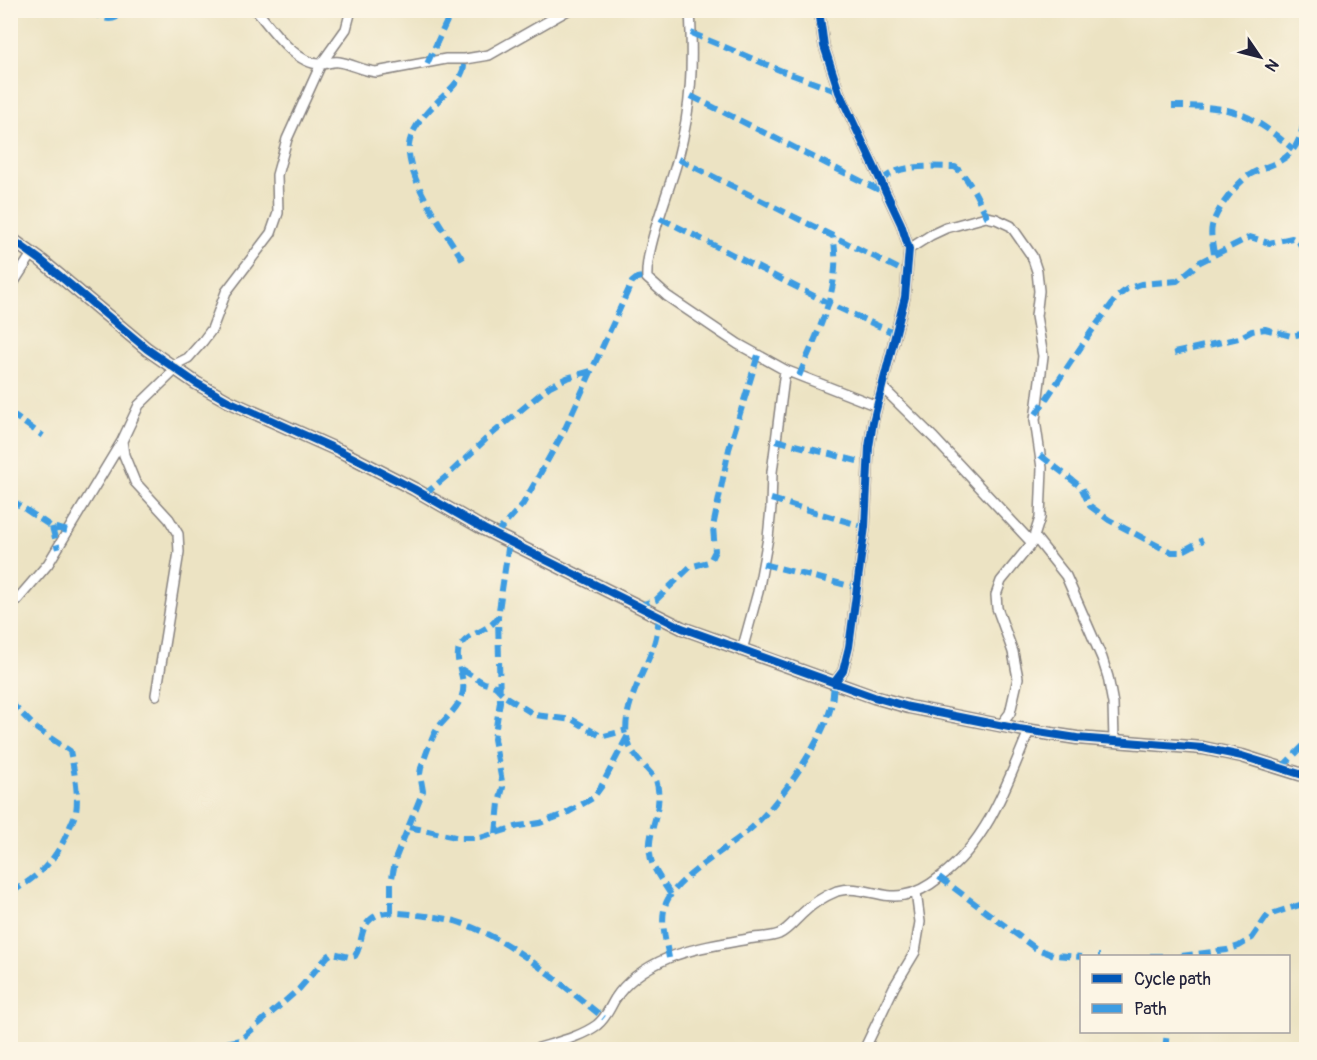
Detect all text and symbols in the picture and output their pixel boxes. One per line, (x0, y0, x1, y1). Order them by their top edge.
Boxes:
north arrow (1230, 27, 1290, 87)
text: N (1260, 55, 1283, 75)
legend (1080, 955, 1290, 1033)
text: Cycle path (1134, 968, 1211, 991)
text: Path (1134, 998, 1167, 1021)

